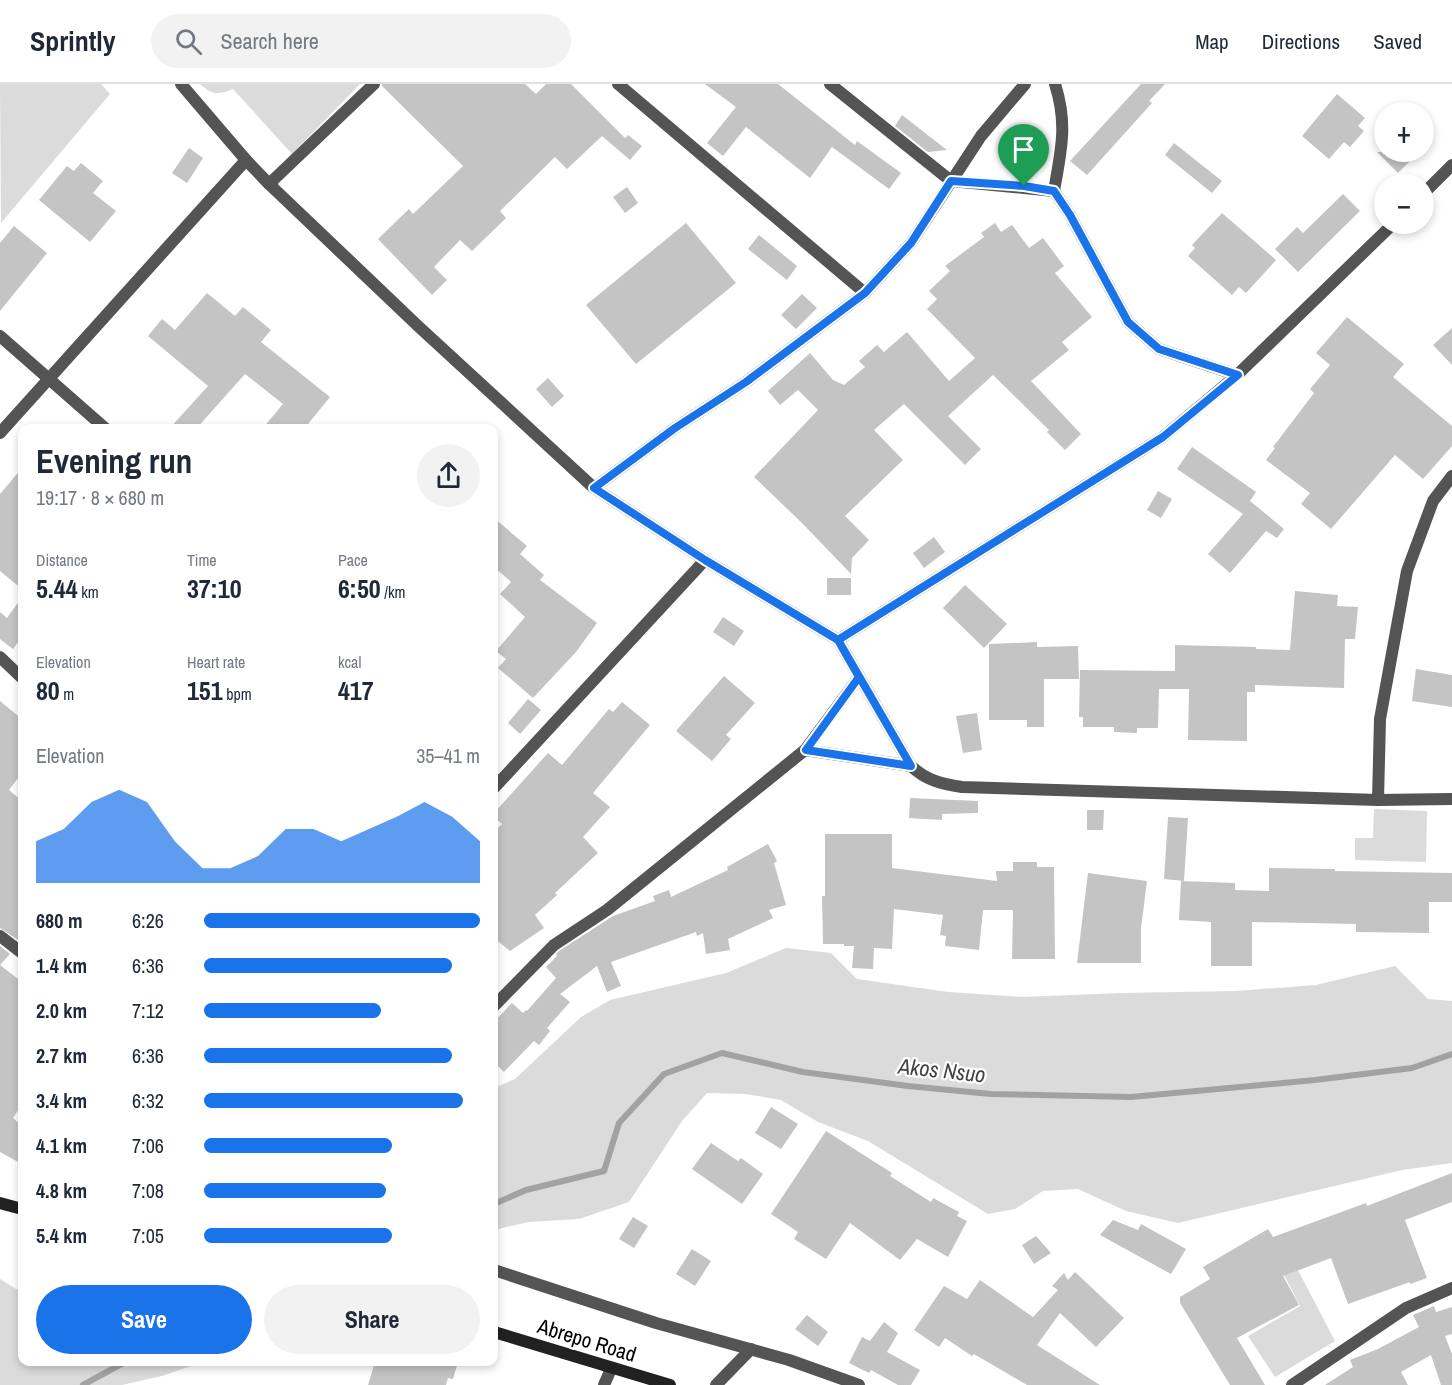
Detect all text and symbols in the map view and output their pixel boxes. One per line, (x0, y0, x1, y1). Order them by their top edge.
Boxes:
search box (151, 14, 571, 68)
text: Sprintly (30, 22, 115, 60)
icon: search (172, 25, 205, 58)
text: Search here (220, 26, 319, 56)
text: Map (1195, 27, 1229, 56)
text: Directions (1262, 27, 1340, 56)
text: Saved (1373, 27, 1422, 56)
map controls (1374, 102, 1434, 234)
button: + (1374, 102, 1434, 162)
pin (998, 124, 1049, 186)
icon: arrive (1007, 133, 1040, 166)
button: − (1374, 174, 1434, 234)
text: Evening run (36, 439, 192, 483)
button: share (417, 444, 480, 507)
text: 19:17 · 8 × 680 m (36, 484, 164, 511)
text: Distance (36, 549, 88, 571)
text: Time (187, 549, 217, 571)
text: Pace (338, 549, 368, 571)
text: 5.44 (36, 571, 78, 606)
text: 37:10 (187, 571, 242, 606)
text: 6:50 (338, 571, 381, 606)
text: km (78, 581, 99, 603)
text: /km (381, 581, 405, 603)
text: Elevation (36, 651, 91, 673)
text: Heart rate (187, 651, 245, 673)
text: kcal (338, 651, 361, 673)
text: 80 (36, 673, 60, 708)
text: 151 (187, 673, 223, 708)
text: 417 (338, 673, 374, 708)
text: m (60, 683, 74, 705)
text: bpm (223, 683, 252, 705)
text: Elevation (36, 742, 104, 769)
text: 35–41 m (416, 742, 480, 769)
text: 680 m (36, 907, 83, 934)
text: 6:26 (132, 907, 164, 934)
text: 1.4 km (36, 952, 87, 979)
text: 6:36 (132, 952, 164, 979)
text: 2.0 km (36, 997, 87, 1024)
text: 7:12 (132, 997, 164, 1024)
text: 2.7 km (36, 1042, 87, 1069)
text: 6:36 (132, 1042, 164, 1069)
water label: Akos Nsuo (896, 1050, 987, 1089)
text: 3.4 km (36, 1087, 87, 1114)
text: 6:32 (132, 1087, 164, 1114)
text: 4.1 km (36, 1132, 87, 1159)
text: 7:06 (132, 1132, 164, 1159)
text: 4.8 km (36, 1177, 87, 1204)
text: 7:08 (132, 1177, 164, 1204)
text: 5.4 km (36, 1222, 87, 1249)
text: 7:05 (132, 1222, 164, 1249)
button: Save (36, 1285, 252, 1354)
button: Share (264, 1285, 480, 1354)
street label: Abrepo Road (533, 1311, 640, 1369)

